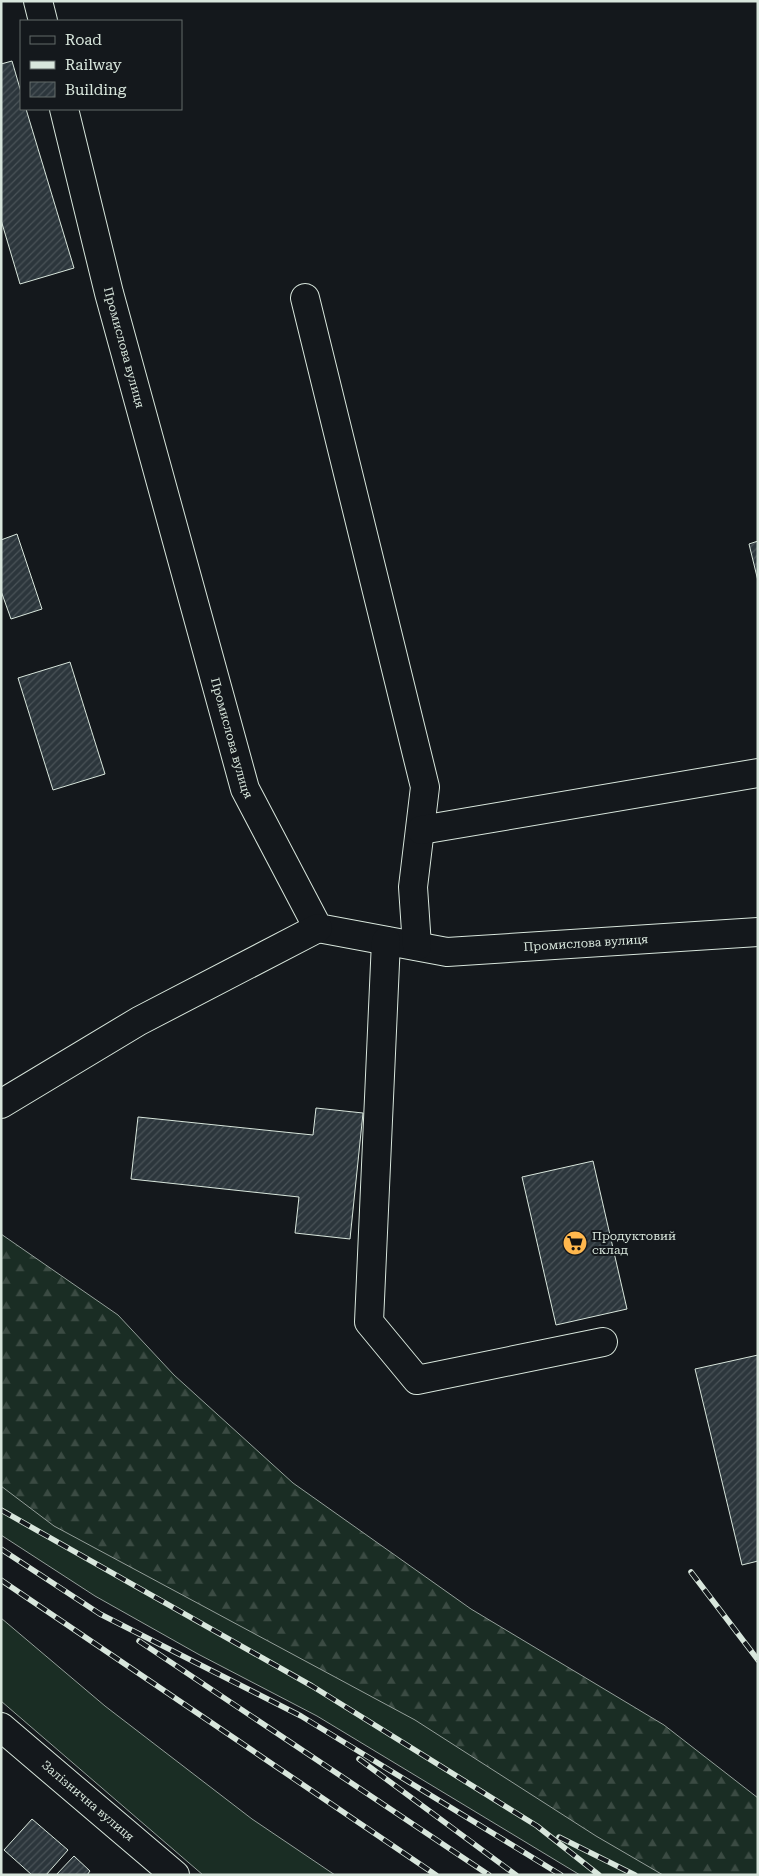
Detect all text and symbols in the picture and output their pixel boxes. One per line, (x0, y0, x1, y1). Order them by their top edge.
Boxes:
legend (20, 20, 182, 110)
text: Road (65, 31, 102, 49)
text: Railway (65, 56, 122, 74)
text: Building (65, 81, 127, 99)
street label: Промислова вулиця (101, 286, 147, 410)
street label: Промислова вулиця (208, 676, 256, 801)
street label: Промислова вулиця (523, 932, 649, 954)
place label: Продуктовий склад (592, 1229, 676, 1257)
supermarket icon: Продуктовий склад (562, 1230, 588, 1256)
street label: Залізнична вулиця (39, 1758, 137, 1844)

